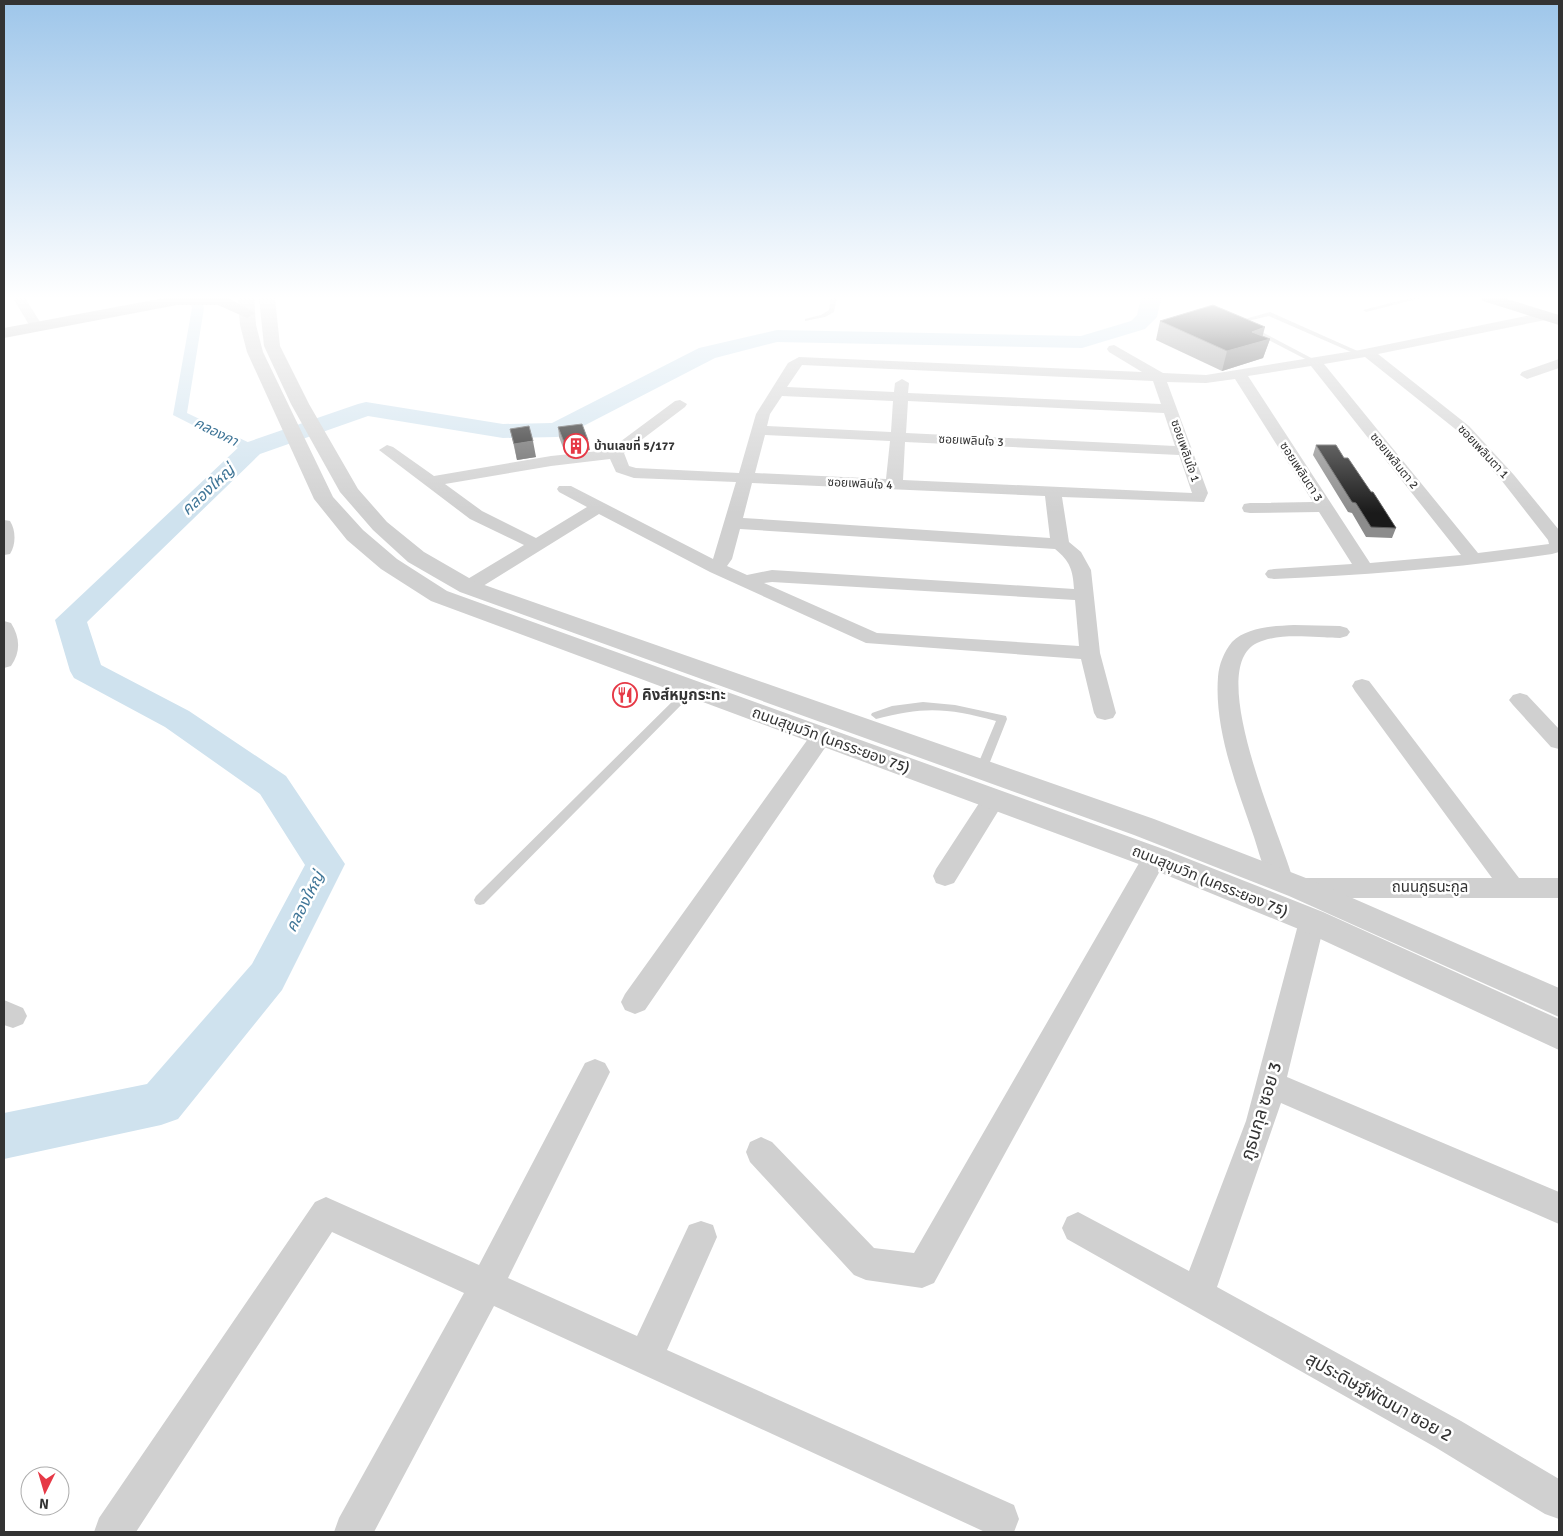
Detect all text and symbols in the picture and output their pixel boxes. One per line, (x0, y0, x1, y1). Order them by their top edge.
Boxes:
water label: คลองคา (191, 414, 242, 450)
street label: ซอยเพลินใจ 1 (1167, 418, 1203, 484)
street label: ซอยเพลินตา 1 (1454, 422, 1512, 482)
street label: ซอยเพลินตา 2 (1367, 430, 1421, 492)
street label: ซอยเพลินใจ 3 (938, 432, 1004, 450)
building icon: บ้านเลขที่ 5/177 (563, 433, 589, 459)
place label: บ้านเลขที่ 5/177 (594, 436, 675, 454)
street label: ซอยเพลินตา 3 (1276, 439, 1326, 505)
water label: คลองใหญ่ (177, 459, 240, 520)
street label: ซอยเพลินใจ 4 (827, 475, 893, 493)
restaurant icon: คิงส์หมูกระทะ (612, 682, 638, 708)
place label: คิงส์หมูกระทะ (642, 686, 726, 705)
street label: ถนนสุขุมวิท (นครระยอง 75) (750, 703, 912, 777)
street label: ถนนสุขุมวิท (นครระยอง 75) (1129, 841, 1291, 921)
water label: คลองใหญ่ (281, 867, 330, 936)
street label: ถนนภูธนะกูล (1392, 878, 1468, 896)
street label: ภูธนกุล ซอย 3 (1236, 1059, 1287, 1163)
street label: สุประดิษฐ์พัฒนา ซอย 2 (1302, 1348, 1456, 1446)
north arrow (20, 1466, 70, 1516)
text: N (38, 1495, 50, 1512)

